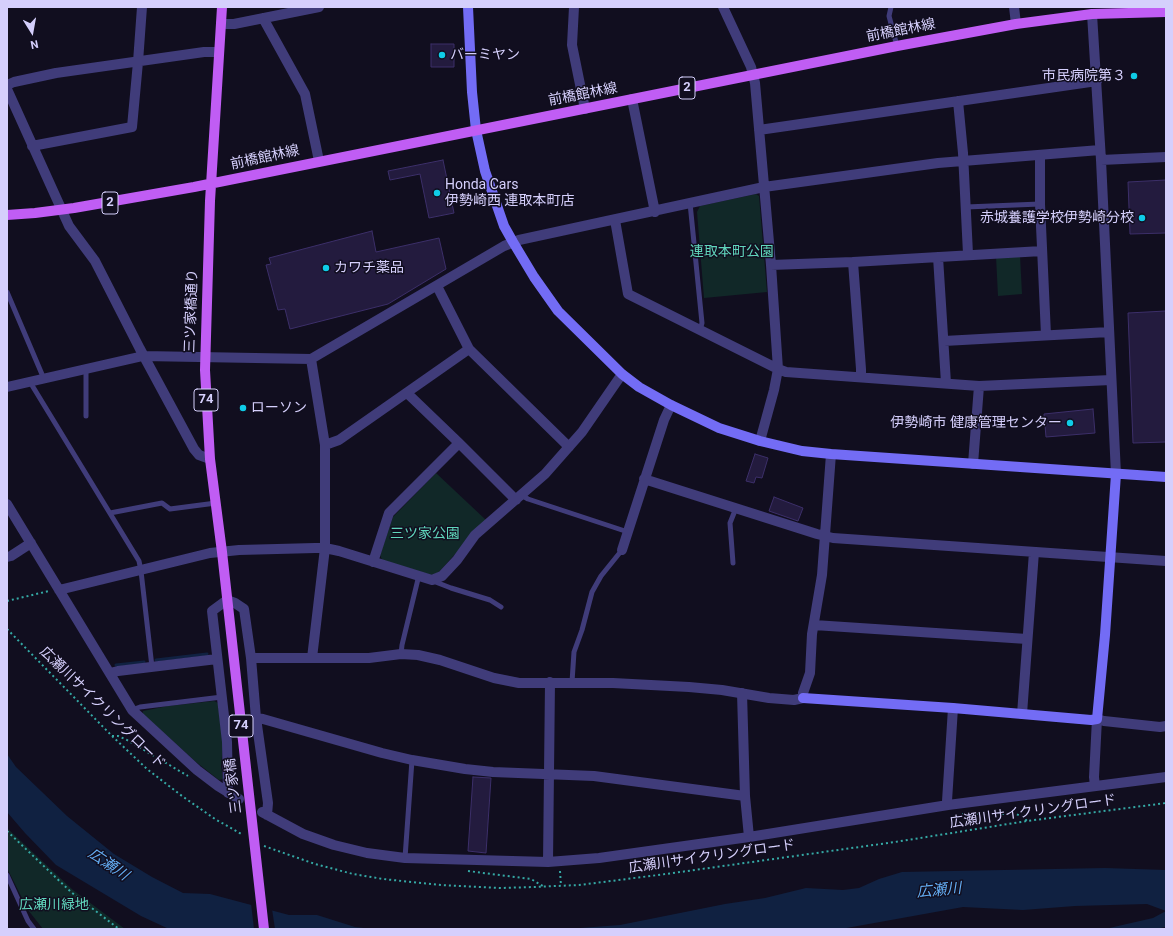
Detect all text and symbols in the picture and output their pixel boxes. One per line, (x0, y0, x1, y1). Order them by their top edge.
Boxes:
north arrow (12, 12, 52, 52)
street label: 前橋館林線 (865, 16, 937, 46)
text: N (29, 37, 39, 51)
place label: バーミヤン (450, 47, 520, 63)
marker: バーミヤン (437, 50, 447, 60)
place label: 市民病院第３ (1042, 68, 1126, 84)
marker: 市民病院第３ (1129, 71, 1139, 81)
road number: 2 (679, 77, 695, 99)
street label: 前橋館林線 (547, 80, 619, 110)
street label: 前橋館林線 (229, 143, 301, 173)
place label: Honda Cars 伊勢崎西 連取本町店 (445, 177, 574, 210)
marker: Honda Cars 伊勢崎西 連取本町店 (432, 188, 442, 198)
road number: 2 (102, 192, 118, 214)
place label: 赤城養護学校伊勢崎分校 (980, 210, 1134, 226)
marker: 赤城養護学校伊勢崎分校 (1137, 213, 1147, 223)
park label: 連取本町公園 (690, 244, 774, 260)
place label: カワチ薬品 (334, 260, 404, 276)
marker: カワチ薬品 (321, 263, 331, 273)
street label: 三ツ家橋通り (182, 269, 202, 353)
road number: 74 (194, 389, 218, 411)
place label: ローソン (251, 400, 307, 416)
marker: ローソン (238, 403, 248, 413)
place label: 伊勢崎市 健康管理センター (891, 415, 1062, 431)
marker: 伊勢崎市 健康管理センター (1065, 418, 1075, 428)
park label: 三ツ家公園 (390, 526, 460, 542)
street label: 広瀬川サイクリングロード (36, 644, 168, 772)
road number: 74 (229, 715, 253, 737)
street label: 三ツ家橋 (222, 757, 246, 815)
street label: 広瀬川サイクリングロード (949, 792, 1117, 832)
street label: 広瀬川サイクリングロード (628, 837, 796, 877)
water label: 広瀬川 (84, 845, 132, 885)
water label: 広瀬川 (916, 880, 962, 902)
park label: 広瀬川緑地 (19, 897, 89, 913)

